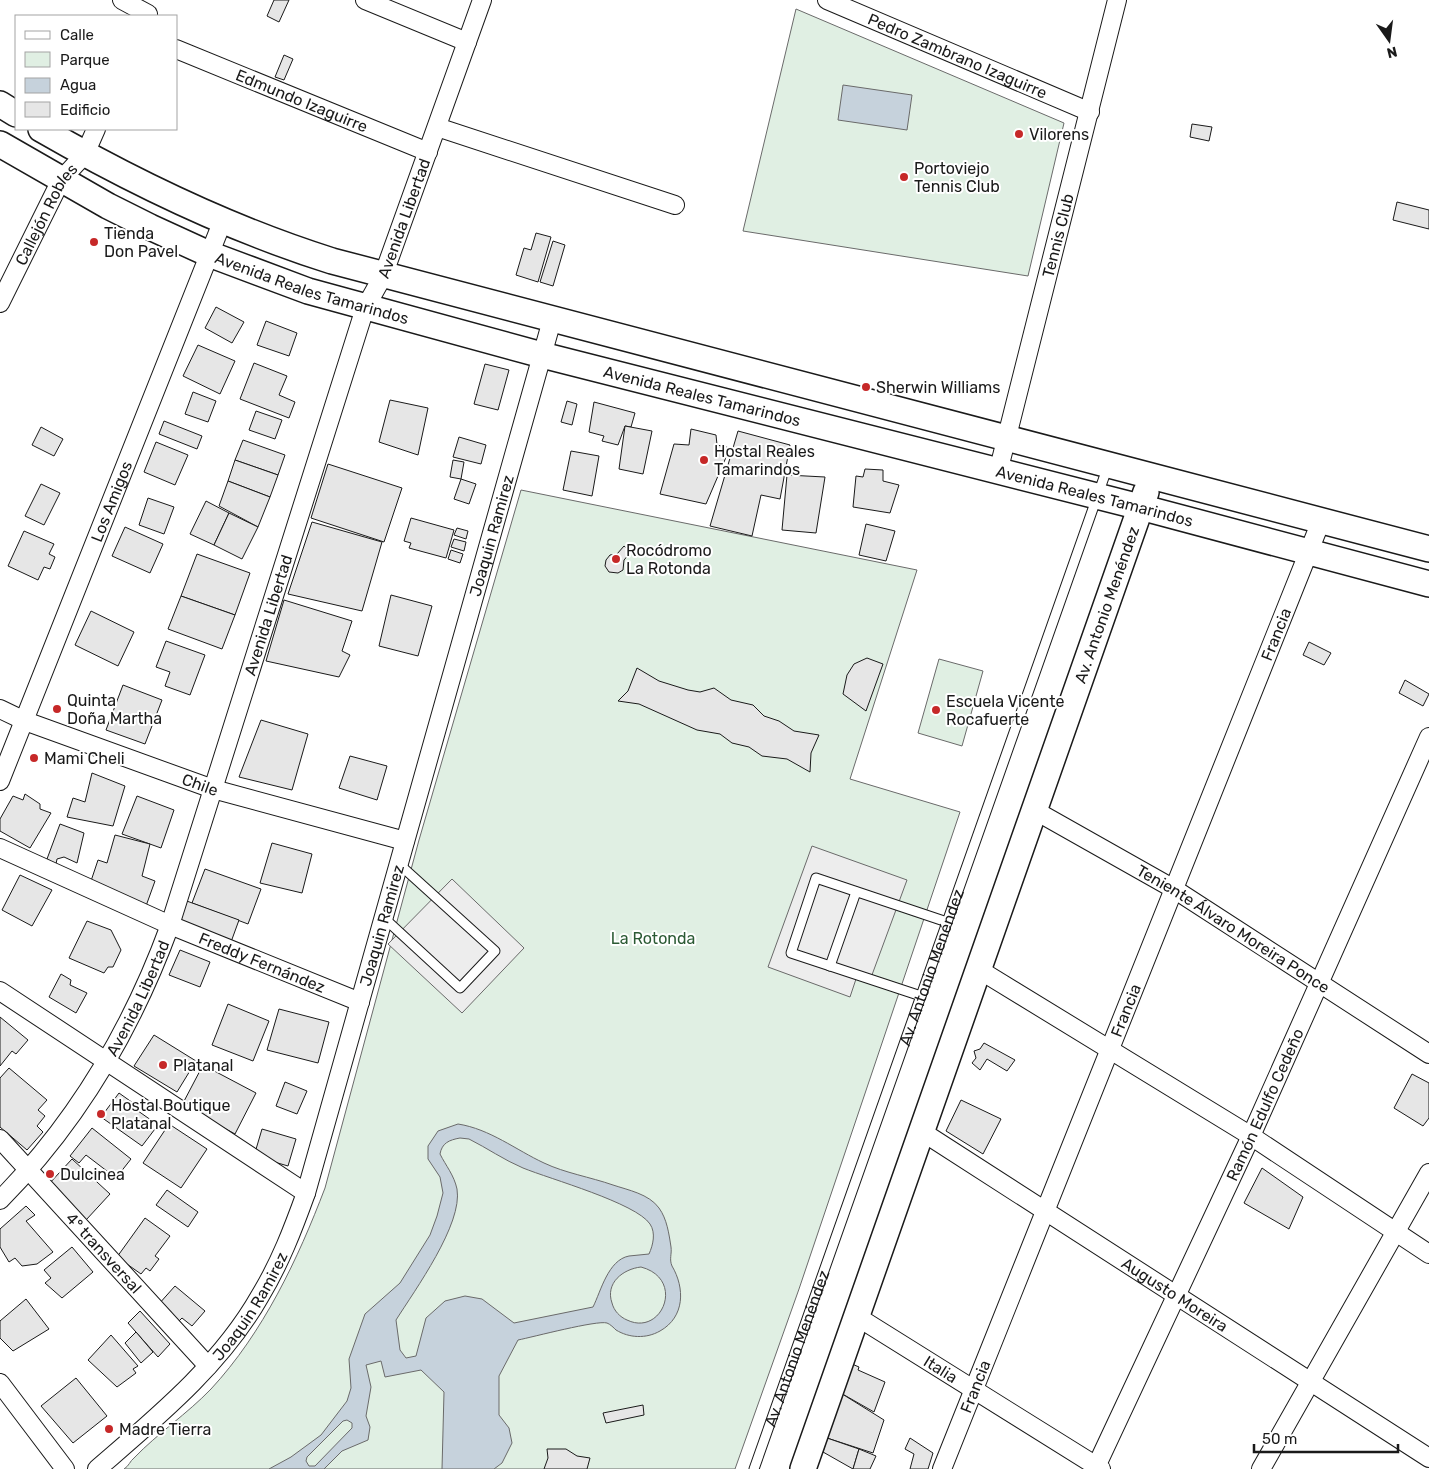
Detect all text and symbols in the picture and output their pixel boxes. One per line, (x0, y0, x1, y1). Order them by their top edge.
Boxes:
street label: Pedro Zambrano Izaguirre (865, 10, 1050, 103)
legend (15, 15, 178, 130)
north arrow (1364, 15, 1414, 65)
text: Calle (60, 26, 94, 44)
text: N (1385, 43, 1399, 62)
text: Parque (60, 51, 110, 69)
street label: Edmundo Izaguirre (233, 65, 370, 136)
text: Agua (60, 76, 96, 94)
text: Edificio (60, 101, 110, 119)
place label: Vilorens (1029, 125, 1089, 144)
marker: Vilorens (1013, 128, 1025, 140)
street label: Avenida Libertad (374, 156, 434, 281)
place label: Portoviejo Tennis Club (914, 159, 1000, 196)
street label: Callejón Robles (11, 160, 81, 269)
marker: Portoviejo Tennis Club (898, 171, 910, 183)
street label: Tennis Club (1038, 192, 1078, 279)
place label: Tienda Don Pavel (104, 224, 178, 261)
marker: Tienda Don Pavel (88, 236, 100, 248)
street label: Avenida Reales Tamarindos (212, 248, 411, 328)
street label: Avenida Reales Tamarindos (602, 362, 803, 430)
place label: Sherwin Williams (876, 378, 1000, 397)
marker: Sherwin Williams (860, 381, 872, 393)
place label: Hostal Reales Tamarindos (714, 442, 815, 479)
marker: Hostal Reales Tamarindos (698, 454, 710, 466)
street label: Los Amigos (87, 458, 136, 545)
street label: Avenida Reales Tamarindos (994, 462, 1195, 531)
street label: Joaquin Ramirez (466, 473, 518, 599)
street label: Av. Antonio Menéndez (1071, 524, 1143, 686)
place label: Rocódromo La Rotonda (626, 541, 712, 578)
street label: Avenida Libertad (240, 552, 296, 678)
marker: Rocódromo La Rotonda (610, 553, 622, 565)
street label: Francia (1257, 605, 1295, 664)
place label: Quinta Doña Martha (67, 691, 162, 728)
place label: Escuela Vicente Rocafuerte (946, 692, 1064, 729)
marker: Quinta Doña Martha (51, 703, 63, 715)
marker: Escuela Vicente Rocafuerte (930, 704, 942, 716)
place label: Mami Cheli (44, 749, 125, 768)
marker: Mami Cheli (28, 752, 40, 764)
street label: Chile (179, 770, 220, 800)
street label: Teniente Álvaro Moreira Ponce (1133, 861, 1333, 997)
street label: Joaquin Ramirez (356, 863, 408, 988)
street label: Av. Antonio Menéndez (895, 887, 968, 1048)
street label: Freddy Fernández (196, 929, 328, 997)
park label: La Rotonda (611, 929, 695, 948)
street label: Avenida Libertad (102, 938, 173, 1059)
street label: Francia (1107, 981, 1145, 1040)
street label: Ramón Edulfo Cedeño (1222, 1026, 1308, 1184)
place label: Platanal (173, 1056, 233, 1075)
marker: Platanal (157, 1059, 169, 1071)
place label: Hostal Boutique Platanal (111, 1096, 230, 1133)
marker: Hostal Boutique Platanal (95, 1108, 107, 1120)
place label: Dulcinea (60, 1165, 125, 1184)
marker: Dulcinea (44, 1168, 56, 1180)
street label: 4° transversal (62, 1209, 145, 1297)
street label: Joaquin Ramirez (209, 1249, 292, 1365)
street label: Augusto Moreira (1118, 1254, 1231, 1336)
street label: Av. Antonio Menéndez (761, 1268, 833, 1429)
street label: Italia (920, 1352, 961, 1387)
street label: Francia (956, 1357, 995, 1416)
place label: Madre Tierra (119, 1420, 211, 1439)
scale bar (1254, 1422, 1398, 1454)
marker: Madre Tierra (103, 1423, 115, 1435)
text: 50 m (1262, 1430, 1297, 1448)

